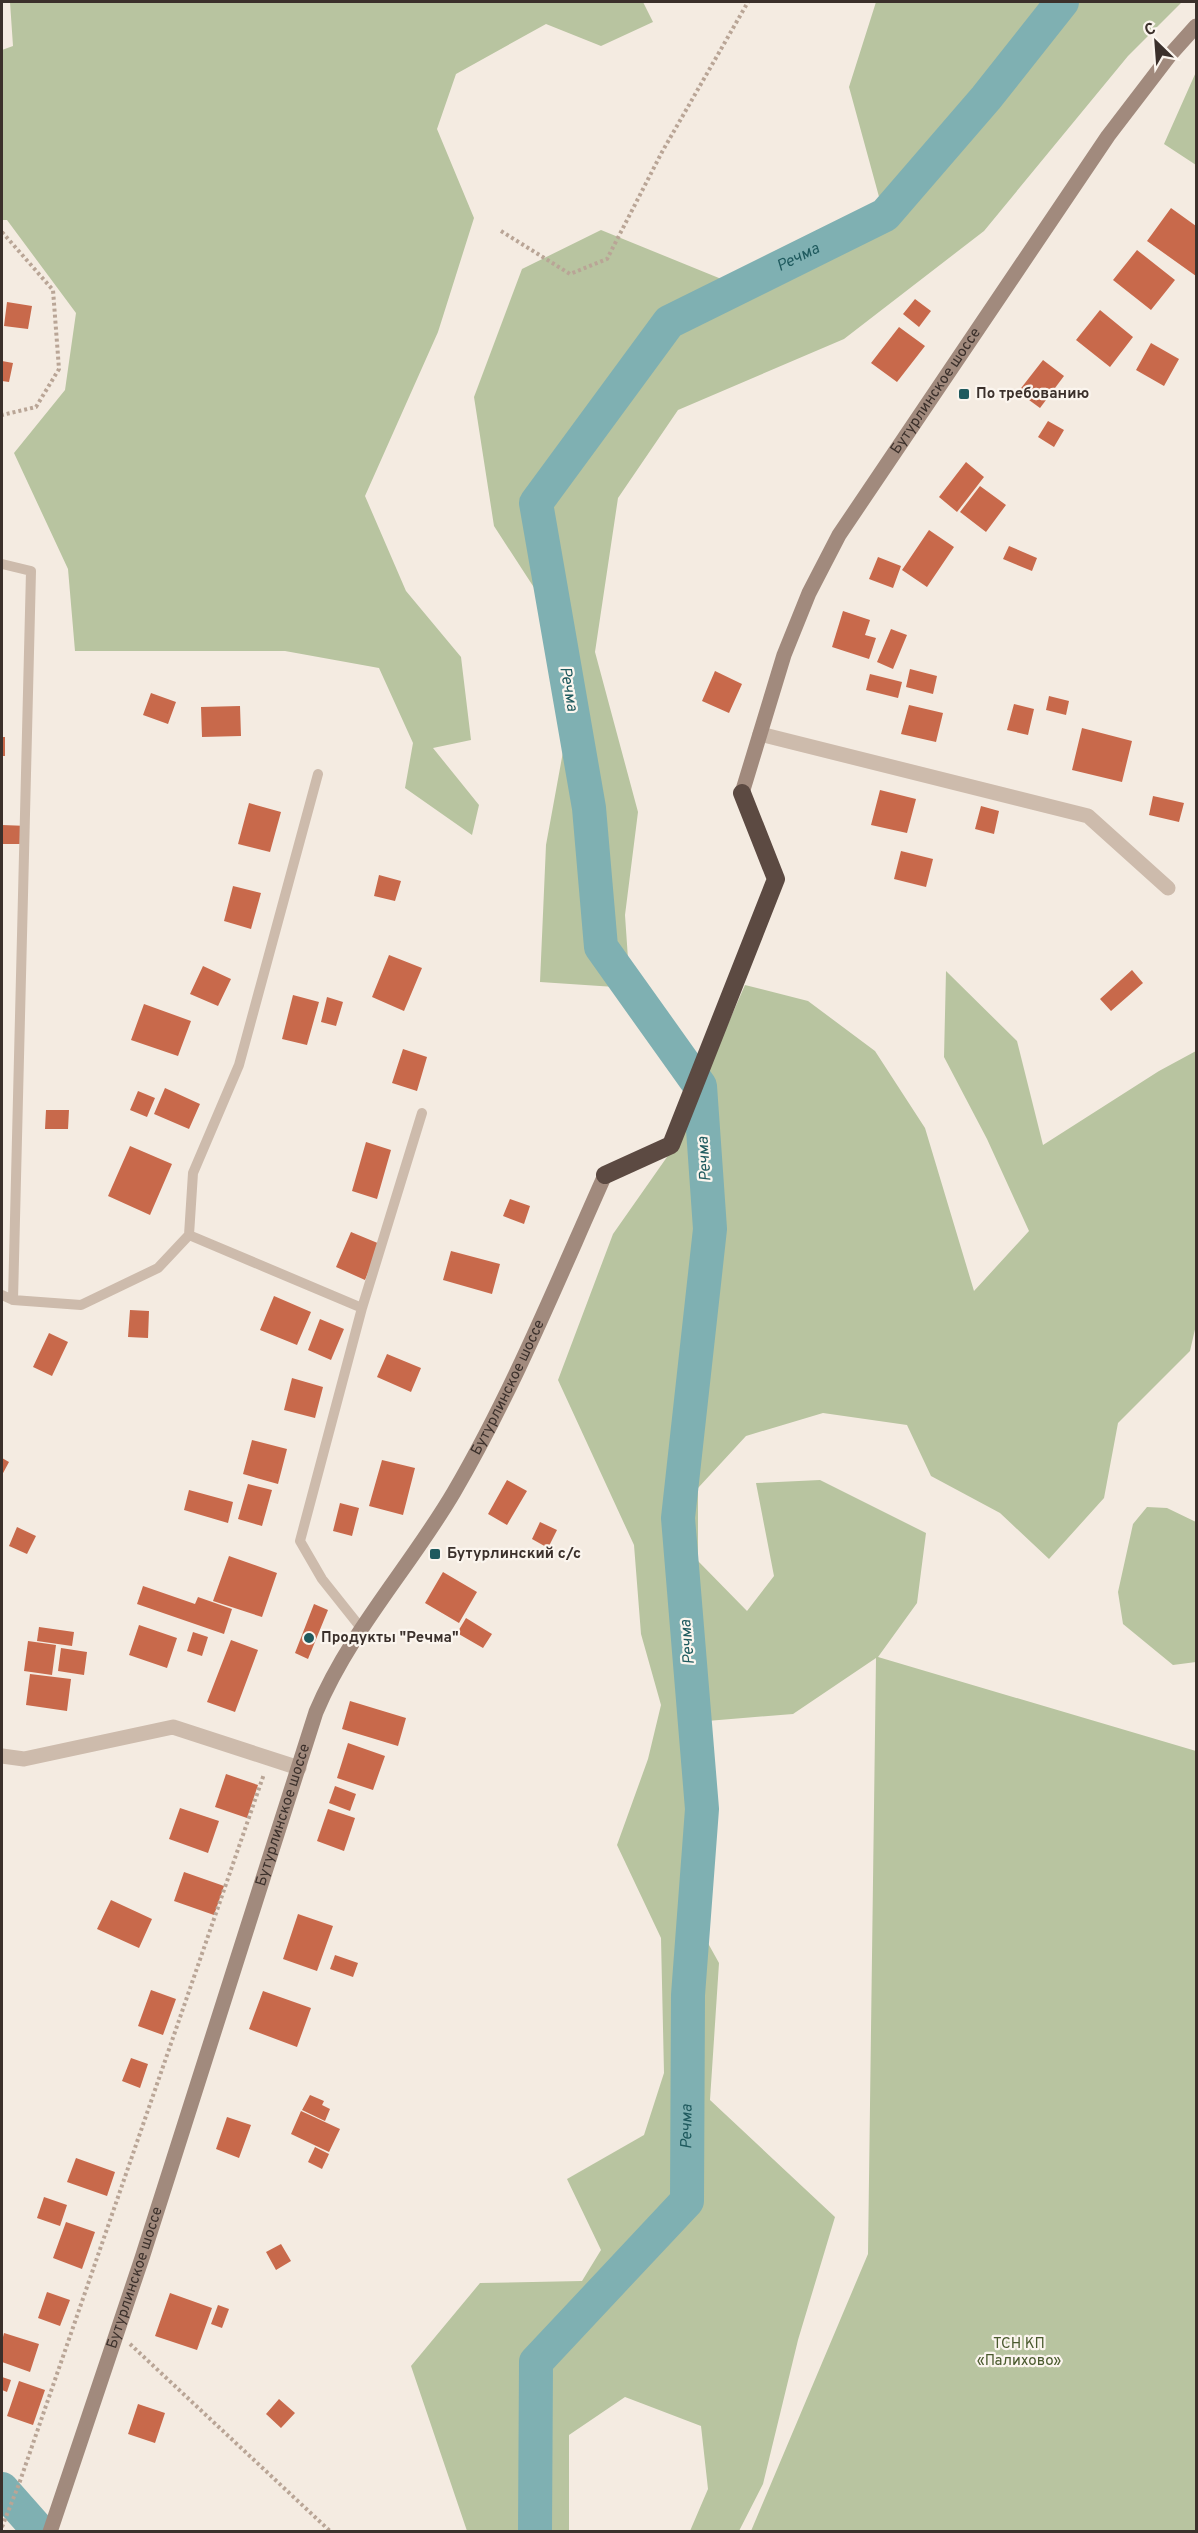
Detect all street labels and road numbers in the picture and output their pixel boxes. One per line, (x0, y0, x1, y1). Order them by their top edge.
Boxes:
street label: Бутурлинское шоссе (887, 324, 985, 458)
street label: Бутурлинское шоссе (467, 1317, 549, 1458)
street label: Бутурлинское шоссе (252, 1741, 315, 1889)
street label: Бутурлинское шоссе (103, 2204, 167, 2351)

